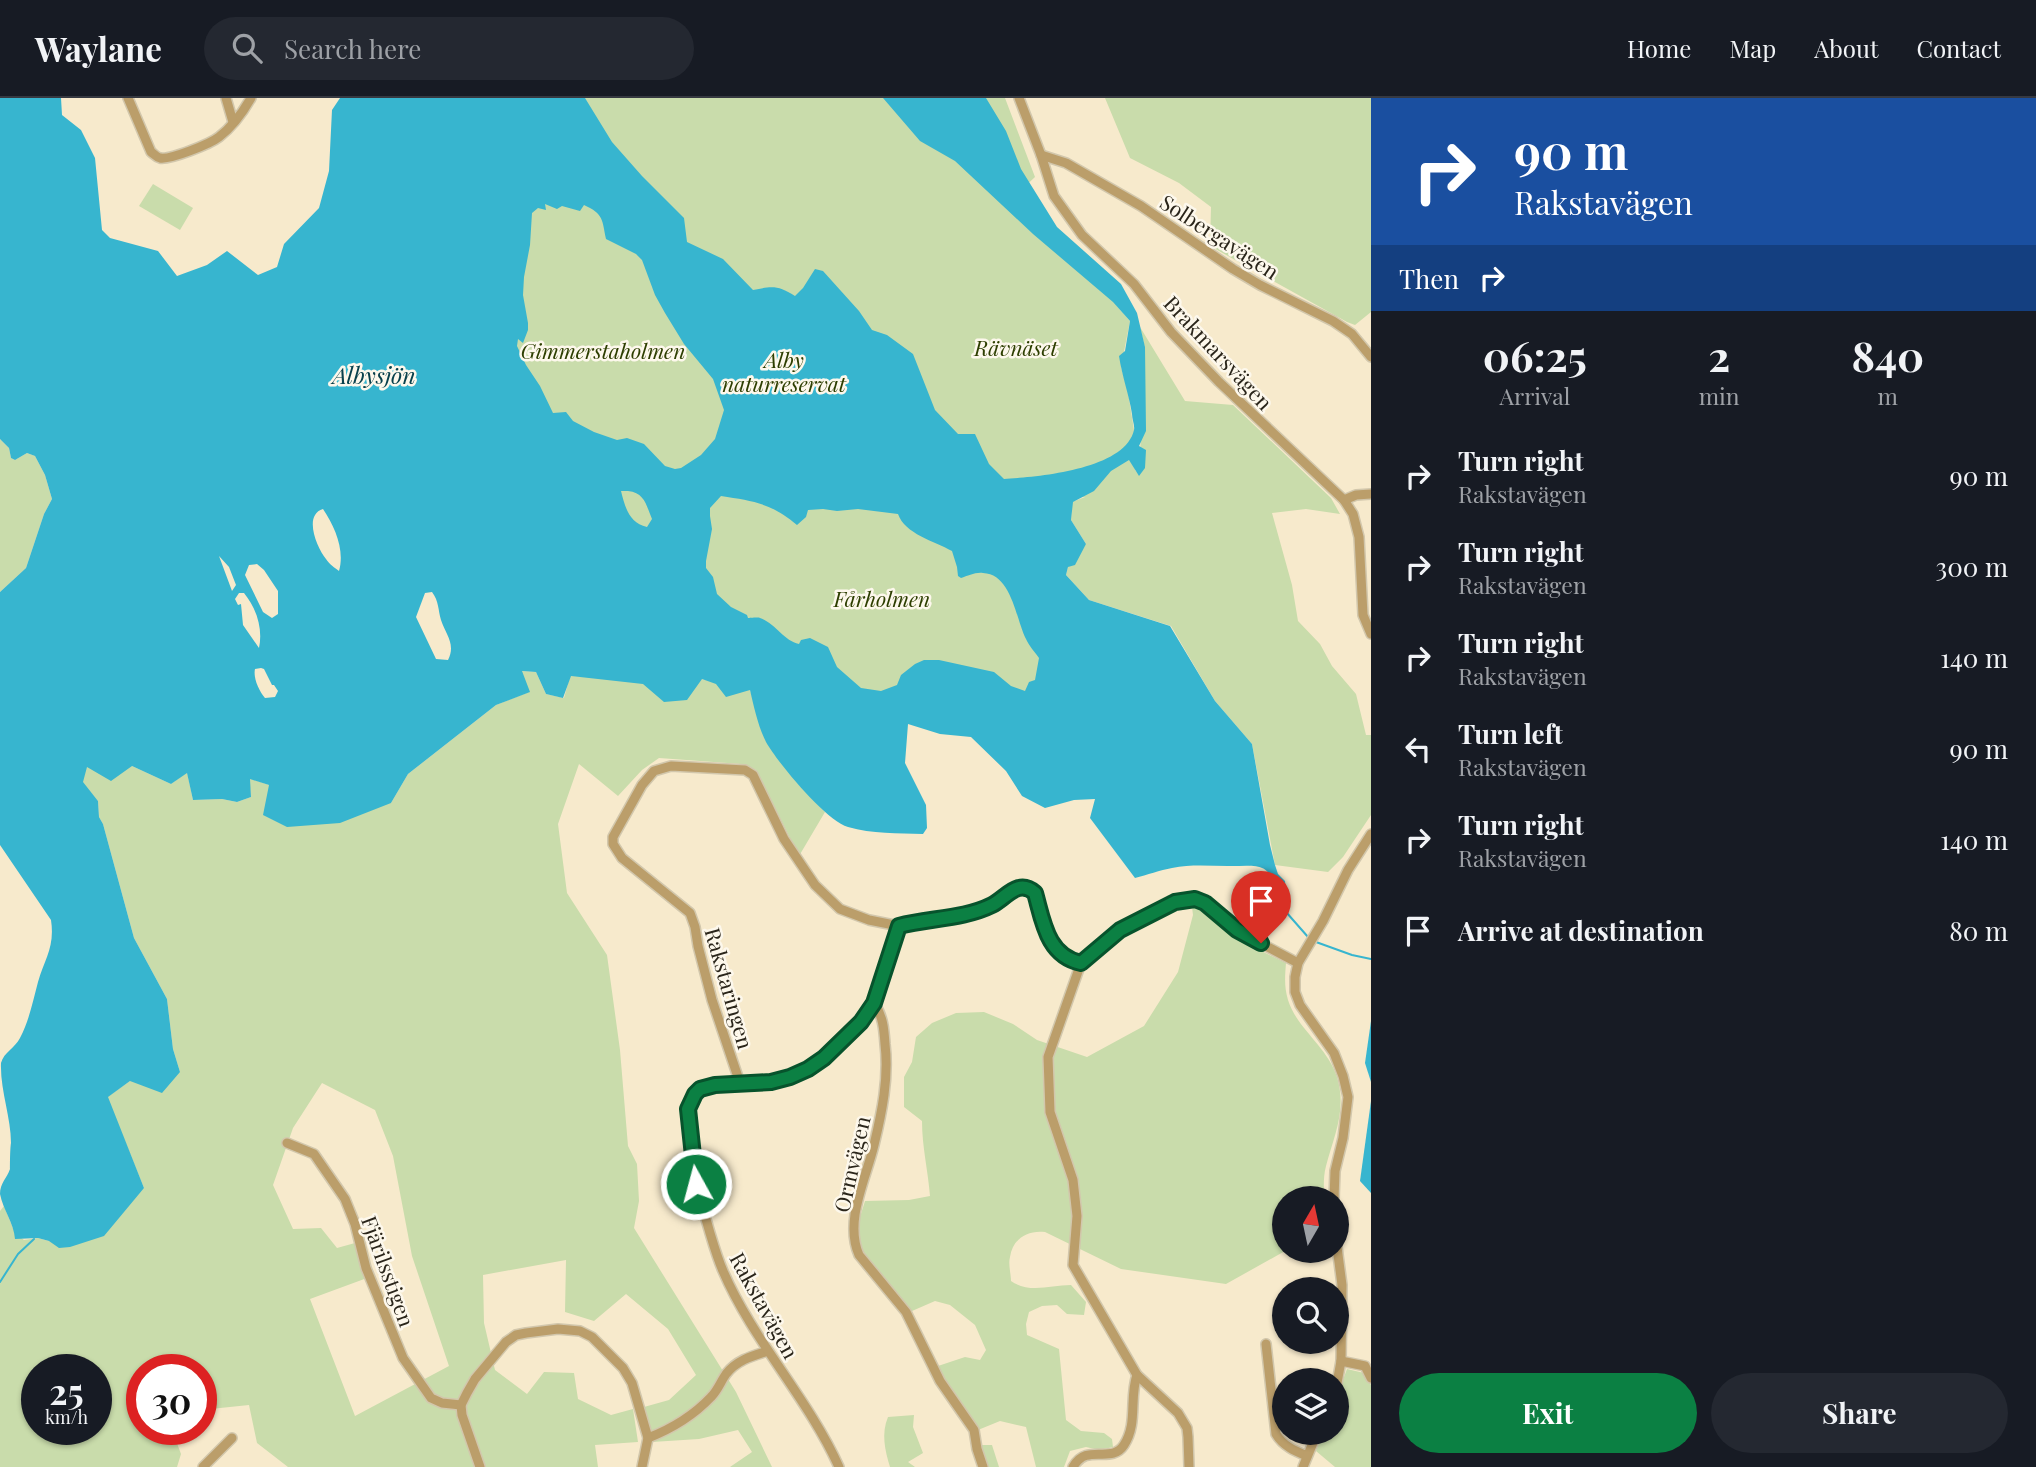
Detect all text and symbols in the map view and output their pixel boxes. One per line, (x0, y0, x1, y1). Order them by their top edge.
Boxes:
search box (204, 17, 694, 80)
text: Waylane (35, 26, 162, 70)
icon: search (228, 29, 266, 67)
text: Search here (284, 31, 421, 66)
text: Home (1627, 32, 1691, 64)
text: Map (1729, 32, 1776, 64)
text: About (1814, 32, 1878, 64)
text: Contact (1916, 32, 2001, 64)
text: 90 m (1514, 117, 1628, 182)
icon: right (1399, 126, 1490, 217)
text: Rakstavägen (1514, 180, 1693, 223)
street label: Solbergavägen (1155, 187, 1285, 285)
icon: right (1473, 259, 1511, 297)
text: Then (1399, 261, 1459, 296)
street label: Brakmarsvägen (1159, 289, 1280, 416)
text: 06:25 (1483, 327, 1587, 383)
text: 2 (1708, 327, 1730, 383)
text: 840 (1851, 327, 1924, 383)
park label: Rävnäset (973, 333, 1059, 361)
park label: Gimmerstaholmen (521, 336, 685, 364)
park label: Alby naturreservat (722, 345, 847, 397)
water label: Albysjön (330, 359, 416, 390)
text: Arrival (1499, 380, 1570, 411)
text: min (1699, 380, 1740, 411)
text: m (1878, 380, 1898, 411)
text: Turn right (1458, 443, 1584, 478)
icon: right (1399, 457, 1437, 495)
text: 90 m (1950, 458, 2008, 493)
text: Rakstavägen (1458, 478, 1587, 509)
text: Turn right (1458, 534, 1584, 569)
icon: right (1399, 548, 1437, 586)
text: 300 m (1936, 549, 2008, 584)
text: Rakstavägen (1458, 569, 1587, 600)
park label: Fårholmen (833, 584, 930, 612)
text: Turn right (1458, 625, 1584, 660)
icon: right (1399, 639, 1437, 677)
text: 140 m (1940, 640, 2008, 675)
text: Rakstavägen (1458, 660, 1587, 691)
text: Turn left (1458, 716, 1563, 751)
icon: left (1399, 730, 1437, 768)
text: 90 m (1950, 731, 2008, 766)
text: Rakstavägen (1458, 751, 1587, 782)
text: Turn right (1458, 807, 1584, 842)
icon: right (1399, 821, 1437, 859)
text: 140 m (1940, 822, 2008, 857)
text: Rakstavägen (1458, 842, 1587, 873)
pin (1231, 871, 1291, 943)
icon: arrive (1242, 882, 1280, 920)
icon: arrive (1399, 912, 1437, 950)
text: Arrive at destination (1458, 913, 1704, 948)
text: 80 m (1949, 913, 2008, 948)
street label: Rakstaringen (699, 924, 761, 1052)
street label: Ormvägen (826, 1113, 876, 1215)
position arrow (659, 1147, 733, 1221)
north arrow (1272, 1186, 1349, 1264)
map controls (1272, 1186, 1349, 1445)
street label: Fjärilsstigen (356, 1212, 422, 1331)
street label: Rakstavägen (724, 1247, 806, 1364)
button: search (1272, 1277, 1349, 1354)
speed limit sign: 30 (126, 1354, 217, 1445)
text: 25 (49, 1367, 84, 1414)
button: layers (1272, 1368, 1349, 1445)
button: Exit (1399, 1373, 1697, 1453)
button: Share (1711, 1373, 2008, 1453)
text: km/h (45, 1405, 88, 1429)

